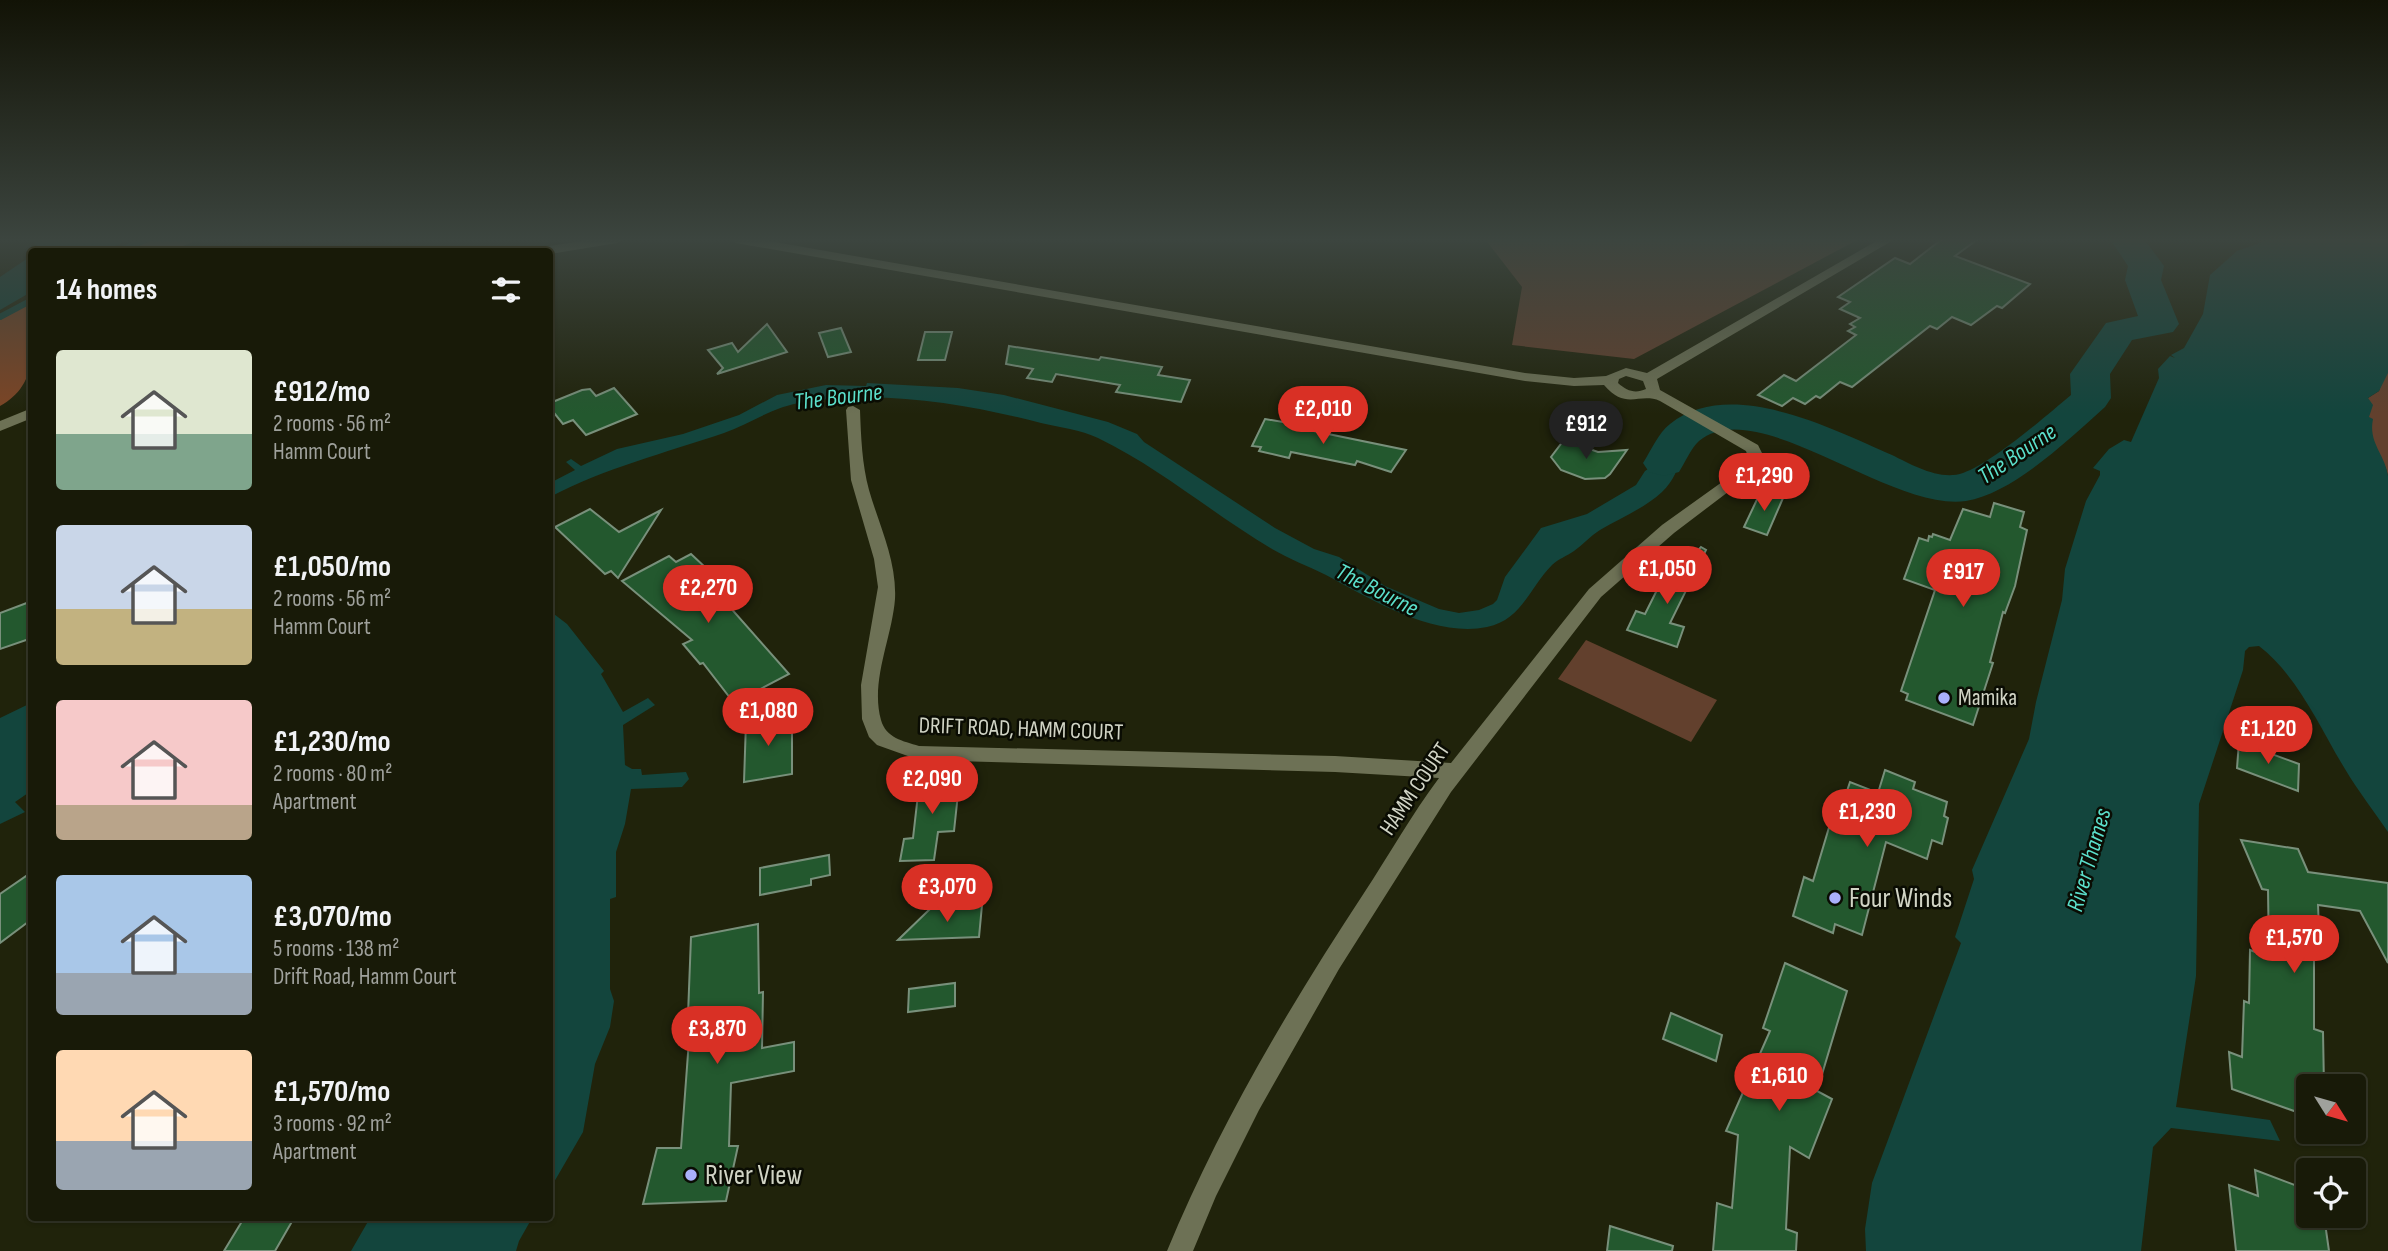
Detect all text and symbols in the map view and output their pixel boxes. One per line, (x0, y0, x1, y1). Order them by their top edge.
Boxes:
icon: filters (487, 271, 525, 309)
text: 14 homes (56, 272, 157, 308)
text: £912/mo (273, 374, 370, 410)
water label: The Bourne (792, 377, 884, 417)
icon: home (112, 378, 196, 462)
pin: £2,010 (1266, 386, 1380, 446)
text: £2,010 (1294, 395, 1352, 423)
pin: £912 (1545, 402, 1627, 461)
text: 2 rooms · 56 m² (273, 410, 391, 438)
text: £912 (1565, 410, 1607, 438)
water label: The Bourne (1972, 417, 2062, 491)
text: Hamm Court (273, 438, 371, 466)
pin: £1,290 (1707, 454, 1821, 513)
text: £1,290 (1735, 462, 1793, 490)
pin: £1,050 (1610, 546, 1724, 606)
text: £1,050/mo (273, 549, 391, 585)
pin: £917 (1922, 550, 2004, 609)
icon: home (112, 553, 196, 637)
text: £1,050 (1638, 555, 1696, 583)
water label: The Bourne (1331, 557, 1423, 623)
text: £917 (1942, 558, 1984, 586)
pin: £2,270 (651, 566, 765, 625)
text: £2,270 (679, 574, 737, 602)
text: 2 rooms · 56 m² (273, 585, 391, 613)
text: Hamm Court (273, 613, 371, 641)
place label: Mamika (1958, 684, 2017, 712)
pin: £1,080 (711, 688, 825, 748)
marker: Mamika (1936, 690, 1952, 706)
text: £1,080 (738, 697, 798, 725)
pin: £1,120 (2211, 706, 2325, 766)
street label: DRIFT ROAD, HAMM COURT (918, 711, 1124, 747)
text: £1,120 (2239, 715, 2297, 743)
text: £1,230/mo (273, 724, 391, 760)
icon: home (112, 728, 196, 812)
street label: HAMM COURT (1374, 737, 1456, 841)
pin: £2,090 (875, 756, 989, 816)
text: 2 rooms · 80 m² (273, 760, 392, 788)
text: £2,090 (902, 765, 962, 793)
text: Apartment (273, 788, 357, 816)
pin: £1,230 (1810, 790, 1924, 849)
text: £1,230 (1838, 798, 1896, 826)
water label: River Thames (2060, 805, 2118, 915)
pin: £3,070 (890, 864, 1004, 924)
text: £3,070 (918, 873, 976, 901)
place label: Four Winds (1849, 882, 1952, 915)
marker: Four Winds (1827, 890, 1843, 906)
text: £3,070/mo (273, 899, 392, 935)
icon: home (112, 903, 196, 987)
pin: £1,570 (2237, 916, 2351, 975)
text: £1,570 (2265, 924, 2323, 952)
text: 5 rooms · 138 m² (273, 935, 399, 963)
text: Drift Road, Hamm Court (273, 963, 457, 991)
pin: £3,870 (660, 1006, 774, 1066)
text: £3,870 (687, 1015, 747, 1043)
pin: £1,610 (1722, 1054, 1836, 1113)
text: £1,610 (1750, 1062, 1808, 1090)
text: £1,570/mo (273, 1074, 390, 1110)
north arrow (2296, 1074, 2366, 1144)
map controls (2296, 1074, 2366, 1228)
icon: home (112, 1078, 196, 1162)
text: 3 rooms · 92 m² (273, 1110, 392, 1138)
text: Apartment (273, 1138, 357, 1166)
button: locate (2296, 1158, 2366, 1228)
place label: River View (705, 1159, 802, 1192)
marker: River View (683, 1167, 699, 1183)

